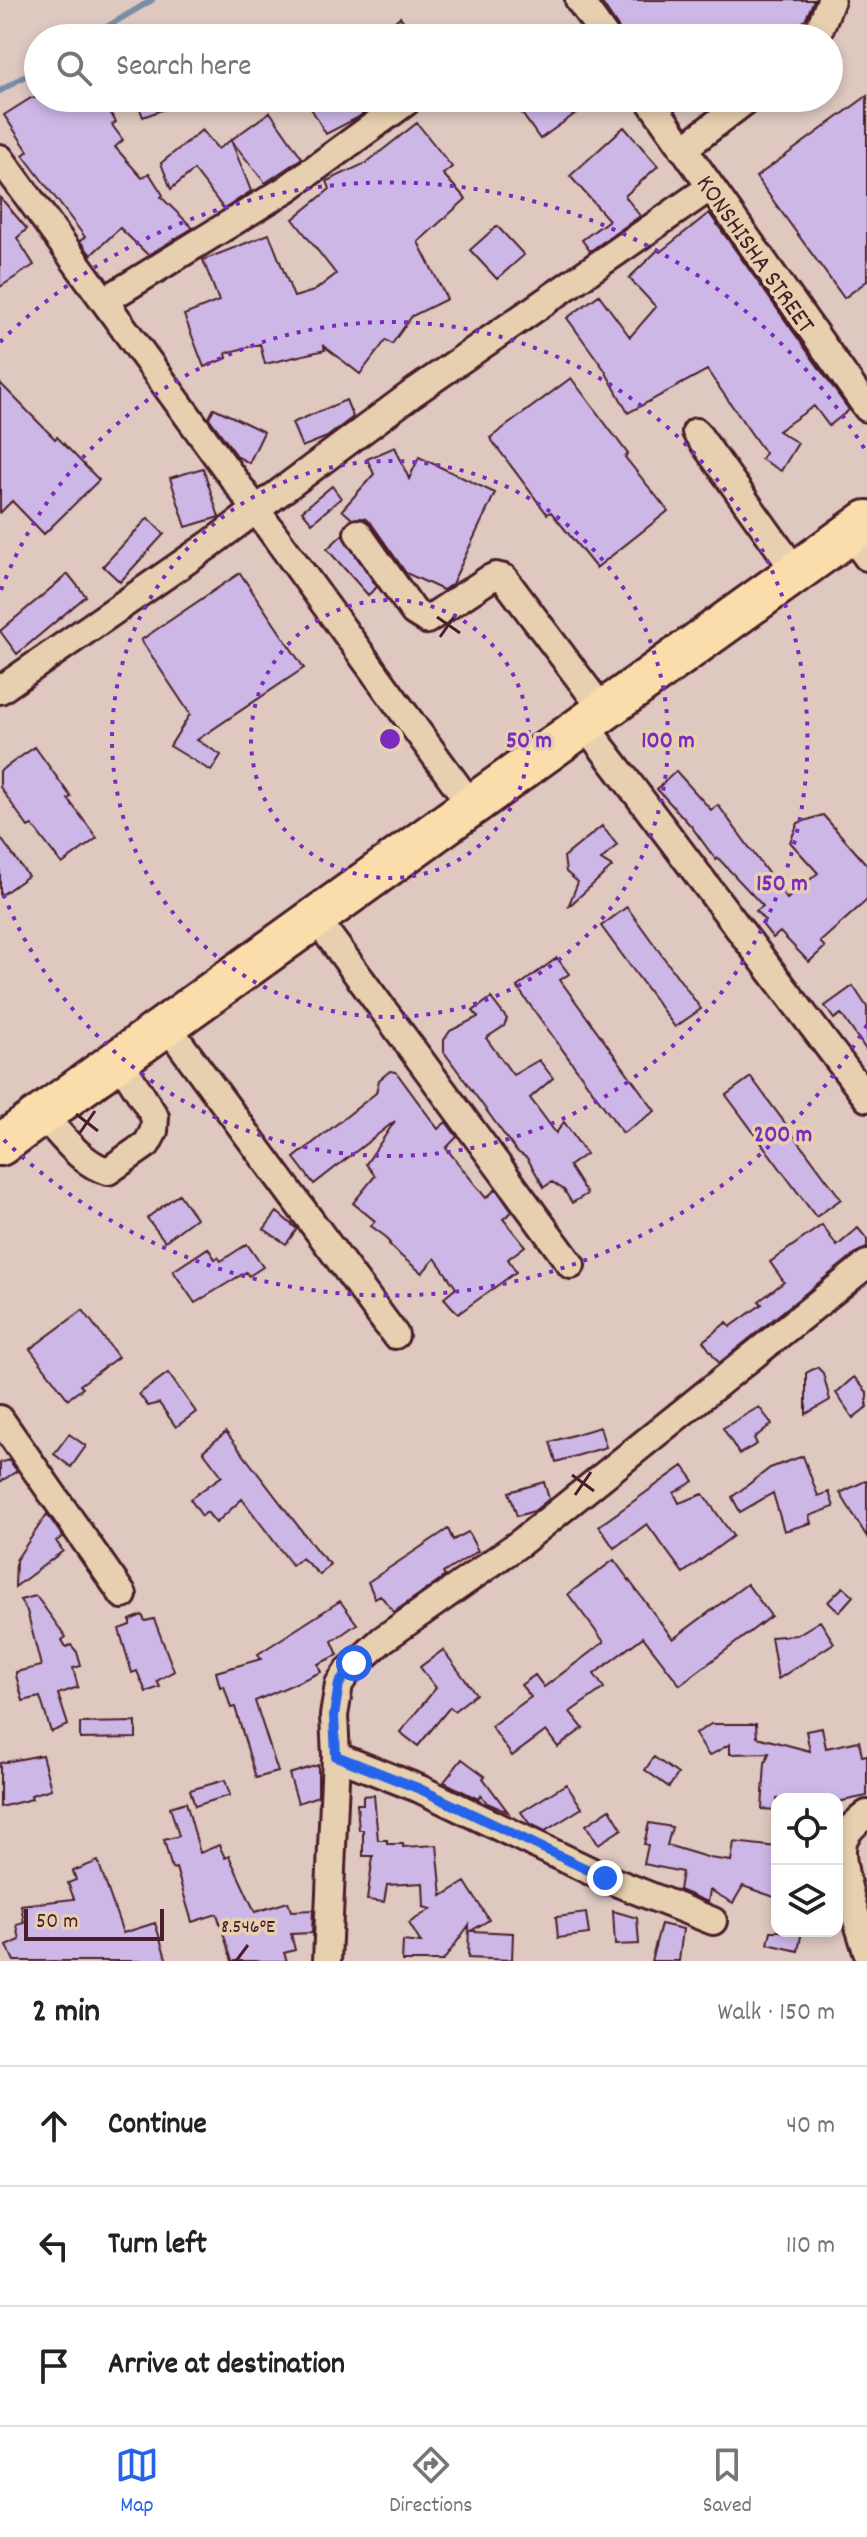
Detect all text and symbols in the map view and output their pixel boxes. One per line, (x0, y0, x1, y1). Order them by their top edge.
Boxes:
search box (24, 24, 843, 112)
icon: search (52, 46, 96, 90)
text: Search here (116, 47, 252, 90)
street label: KONSHISHA STREET (686, 168, 823, 342)
centre of rings (376, 725, 404, 753)
text: 50 m (506, 725, 552, 759)
text: 100 m (641, 725, 695, 759)
text: 150 m (756, 868, 808, 902)
text: 200 m (754, 1119, 812, 1153)
route start (336, 1645, 372, 1681)
map controls (771, 1793, 843, 1937)
button: locate (771, 1793, 843, 1865)
route end (587, 1860, 623, 1896)
button: layers (771, 1865, 843, 1937)
scale bar (24, 1905, 164, 1941)
text: 50 m (36, 1907, 78, 1938)
text: 8.546°E (221, 1914, 275, 1942)
text: 2 min (32, 1989, 100, 2038)
text: Walk · 150 m (717, 1995, 835, 2032)
icon: ahead (32, 2104, 76, 2148)
text: Continue (108, 2105, 207, 2148)
text: 40 m (786, 2108, 835, 2145)
icon: left (32, 2224, 76, 2268)
text: Turn left (108, 2225, 207, 2268)
text: 110 m (786, 2228, 835, 2265)
icon: arrive (32, 2344, 76, 2388)
text: Arrive at destination (108, 2345, 345, 2388)
tab: Map (115, 2443, 159, 2522)
tab: Directions (389, 2443, 473, 2522)
tab: Saved (703, 2443, 752, 2522)

